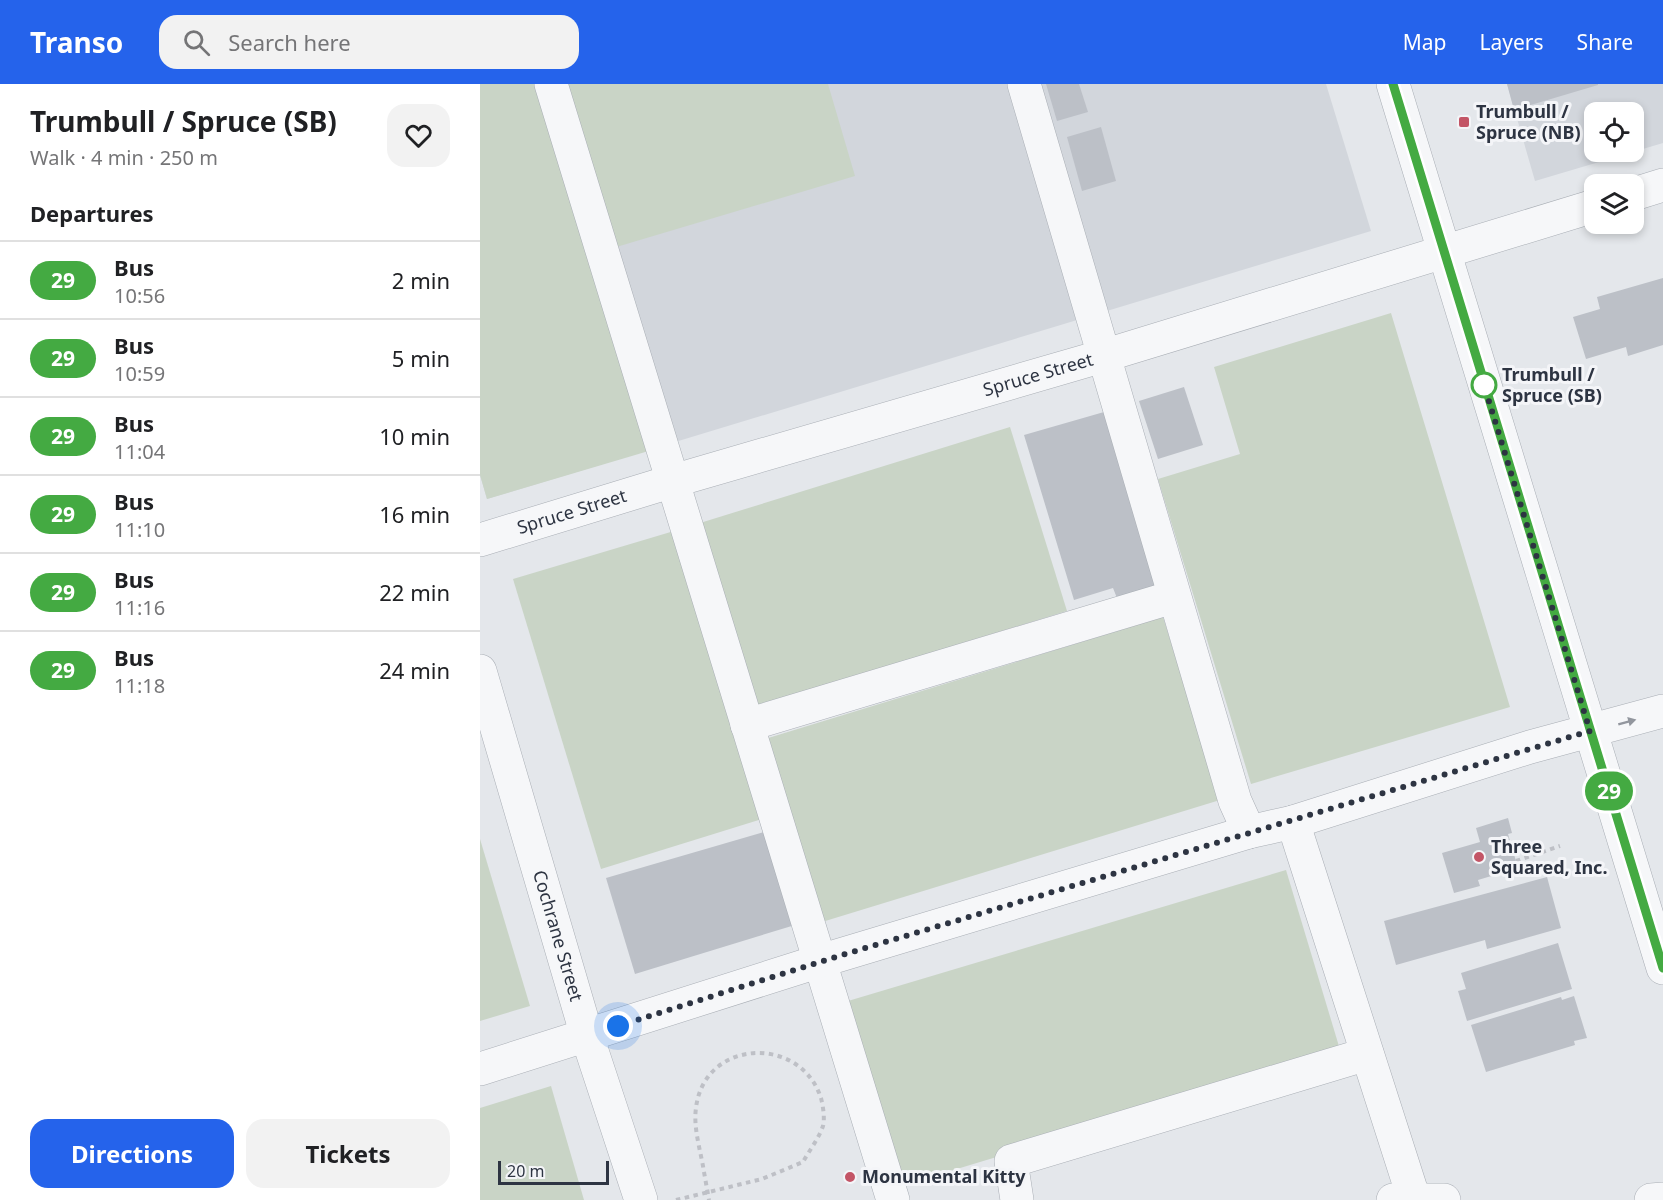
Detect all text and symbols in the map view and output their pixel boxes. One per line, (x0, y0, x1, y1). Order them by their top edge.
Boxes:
search box (159, 15, 579, 69)
text: Transo (30, 23, 123, 61)
icon: search (180, 26, 213, 59)
text: Search here (228, 27, 351, 57)
text: Map (1403, 28, 1447, 56)
text: Layers (1480, 28, 1544, 56)
text: Share (1577, 28, 1633, 56)
place label: Trumbull / Spruce (NB) (1476, 99, 1581, 144)
text: Trumbull / Spruce (SB) (30, 102, 337, 140)
map controls (1584, 102, 1644, 234)
button: locate (1584, 102, 1644, 162)
button: heart (387, 104, 450, 167)
marker: Trumbull / Spruce (NB) (1457, 115, 1471, 129)
text: Walk · 4 min · 250 m (30, 144, 218, 171)
button: layers (1584, 174, 1644, 234)
text: Departures (30, 198, 154, 228)
text: Bus (114, 252, 154, 282)
text: 2 min (392, 265, 450, 295)
text: 29 (51, 266, 75, 294)
text: 10:56 (114, 282, 165, 309)
text: Bus (114, 330, 154, 360)
text: 5 min (392, 343, 450, 373)
text: 29 (51, 344, 75, 372)
street label: Spruce Street (980, 346, 1096, 401)
text: 10:59 (114, 360, 165, 387)
place label: Trumbull / Spruce (SB) (1502, 362, 1602, 407)
marker: Trumbull / Spruce (SB) (1471, 372, 1497, 398)
text: Bus (114, 408, 154, 438)
text: 10 min (379, 421, 450, 451)
text: 29 (51, 422, 75, 450)
text: 11:04 (114, 438, 165, 465)
street label: Spruce Street (514, 483, 630, 539)
text: Bus (114, 486, 154, 516)
text: 16 min (379, 499, 450, 529)
text: 29 (51, 500, 75, 528)
text: 11:10 (114, 516, 165, 543)
text: Bus (114, 564, 154, 594)
text: 22 min (379, 577, 450, 607)
text: 29 (51, 578, 75, 606)
text: 11:16 (114, 594, 165, 621)
text: Bus (114, 642, 154, 672)
text: 24 min (379, 655, 450, 685)
text: 29 (51, 656, 75, 684)
text: 11:18 (114, 672, 165, 699)
one-way arrow (1618, 716, 1636, 726)
line badge: 29 (1582, 772, 1636, 810)
text: 29 (1597, 777, 1621, 805)
place label: Three Squared, Inc. (1491, 834, 1607, 879)
marker: Three Squared, Inc. (1472, 850, 1486, 864)
street label: Cochrane Street (528, 867, 589, 1004)
your location (603, 1011, 633, 1041)
button: Directions (30, 1119, 234, 1188)
button: Tickets (246, 1119, 450, 1188)
scale bar (498, 1158, 609, 1186)
text: 20 m (507, 1160, 544, 1182)
place label: Monumental Kitty (862, 1164, 1026, 1188)
marker: Monumental Kitty (843, 1170, 857, 1184)

